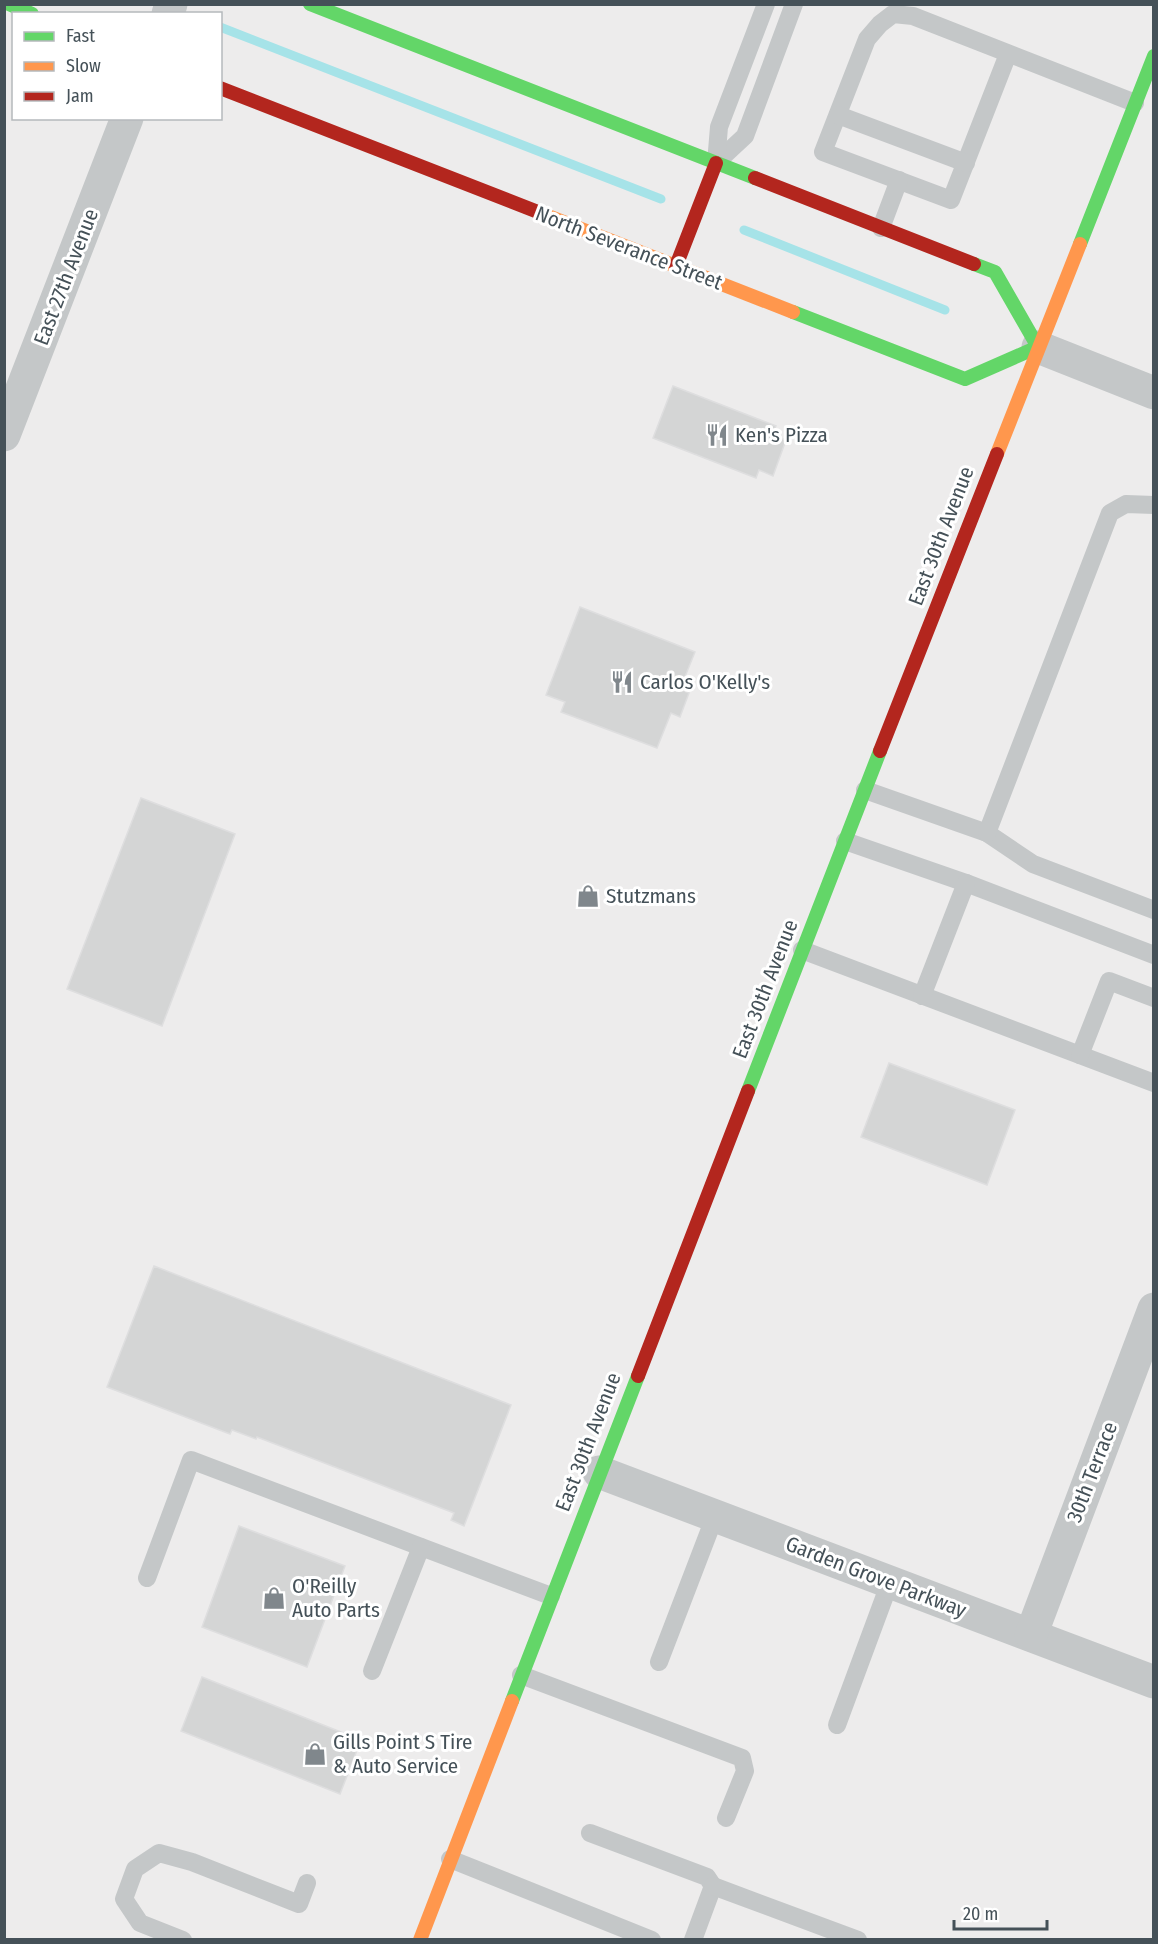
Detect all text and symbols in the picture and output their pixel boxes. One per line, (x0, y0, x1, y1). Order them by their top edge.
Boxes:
legend (12, 12, 222, 120)
text: Fast (66, 25, 95, 47)
text: Slow (66, 55, 101, 77)
text: Jam (66, 85, 94, 107)
street label: North Severance Street (532, 200, 726, 296)
street label: East 27th Avenue (28, 205, 104, 349)
restaurant icon: Ken's Pizza (704, 422, 730, 448)
place label: Ken's Pizza (735, 422, 828, 448)
street label: East 30th Avenue (903, 463, 979, 609)
restaurant icon: Carlos O'Kelly's (609, 669, 635, 695)
place label: Carlos O'Kelly's (640, 669, 770, 695)
shop icon: Stutzmans (575, 883, 601, 909)
place label: Stutzmans (606, 883, 696, 909)
street label: East 30th Avenue (727, 916, 803, 1062)
street label: East 30th Avenue (550, 1369, 626, 1515)
street label: 30th Terrace (1061, 1418, 1123, 1526)
street label: Garden Grove Parkway (782, 1531, 970, 1624)
place label: O'Reilly Auto Parts (292, 1573, 380, 1623)
shop icon: O'Reilly Auto Parts (261, 1585, 287, 1611)
place label: Gills Point S Tire & Auto Service (333, 1729, 472, 1779)
shop icon: Gills Point S Tire & Auto Service (302, 1741, 328, 1767)
scale bar (954, 1893, 1047, 1931)
text: 20 m (963, 1903, 998, 1925)

